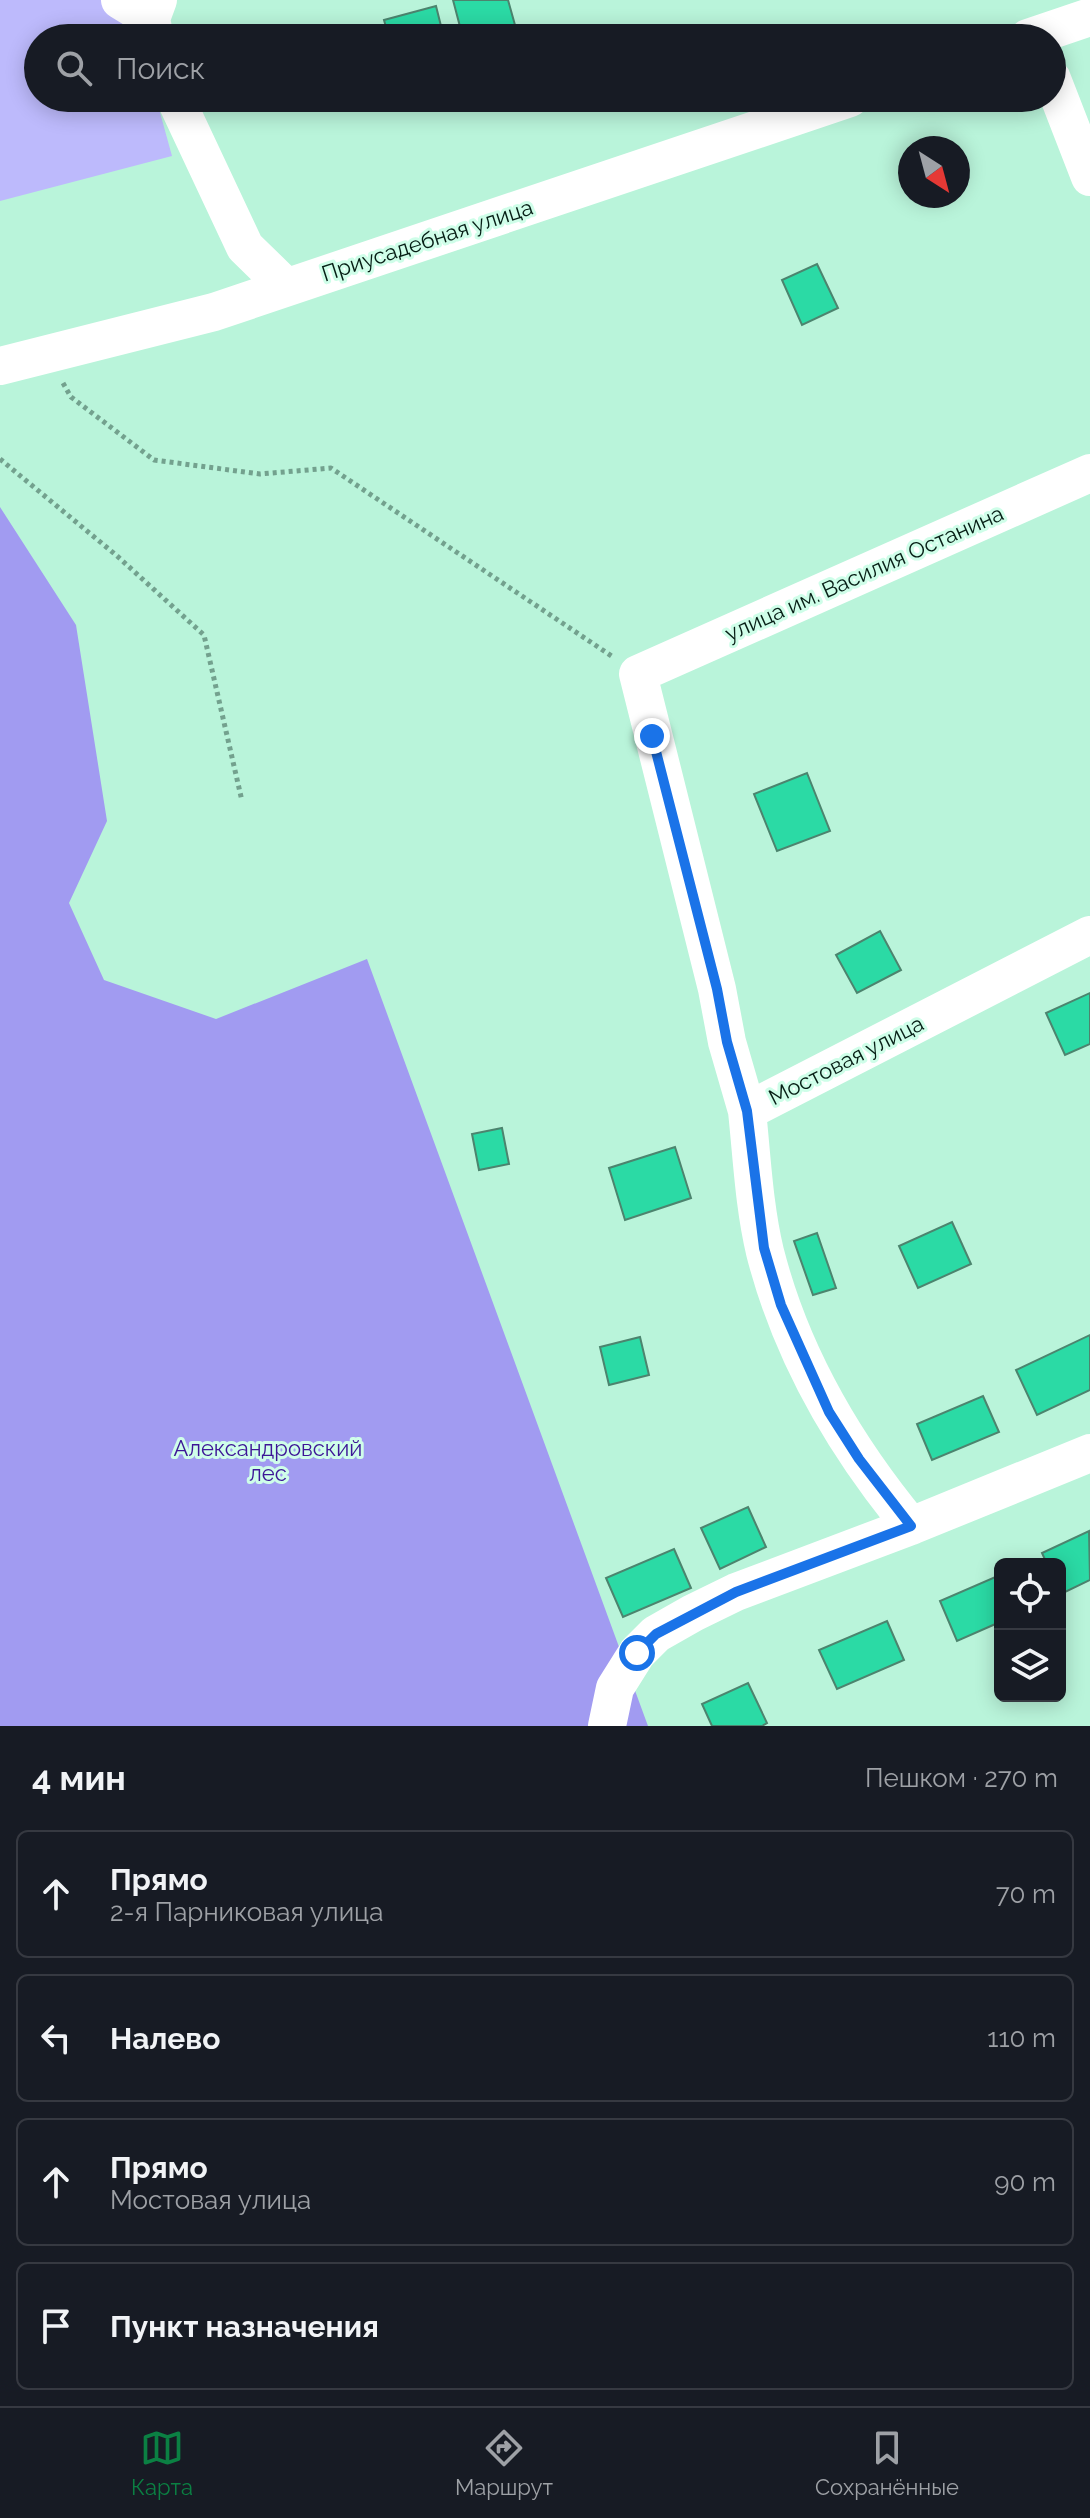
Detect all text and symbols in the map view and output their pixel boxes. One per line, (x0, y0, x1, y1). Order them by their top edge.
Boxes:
search box (24, 24, 1066, 112)
icon: search (52, 46, 96, 90)
text: Поиск (116, 51, 205, 86)
north arrow (898, 136, 970, 208)
street label: Приусадебная улица (318, 194, 536, 286)
street label: улица им. Василия Останина (721, 500, 1007, 646)
route end (634, 718, 670, 754)
street label: Мостовая улица (764, 1010, 928, 1110)
park label: Александровский лес (174, 1435, 362, 1486)
map controls (994, 1558, 1066, 1702)
button: locate (994, 1558, 1066, 1630)
button: layers (994, 1630, 1066, 1702)
route start (619, 1635, 655, 1671)
text: 4 мин (32, 1758, 126, 1798)
text: Пешком · 270 m (865, 1763, 1058, 1793)
text: Прямо (110, 1862, 208, 1897)
icon: ahead (34, 1872, 78, 1916)
text: 70 m (996, 1879, 1056, 1909)
text: 2-я Парниковая улица (110, 1897, 383, 1927)
icon: left (34, 2016, 78, 2060)
text: Налево (110, 2021, 220, 2056)
text: 110 m (987, 2023, 1056, 2053)
text: Прямо (110, 2150, 208, 2185)
icon: ahead (34, 2160, 78, 2204)
text: 90 m (994, 2167, 1056, 2197)
text: Мостовая улица (110, 2185, 311, 2215)
icon: arrive (34, 2304, 78, 2348)
text: Пункт назначения (110, 2309, 379, 2344)
tab: Карта (131, 2426, 193, 2500)
tab: Маршрут (455, 2426, 553, 2500)
tab: Сохранённые (815, 2426, 959, 2500)

